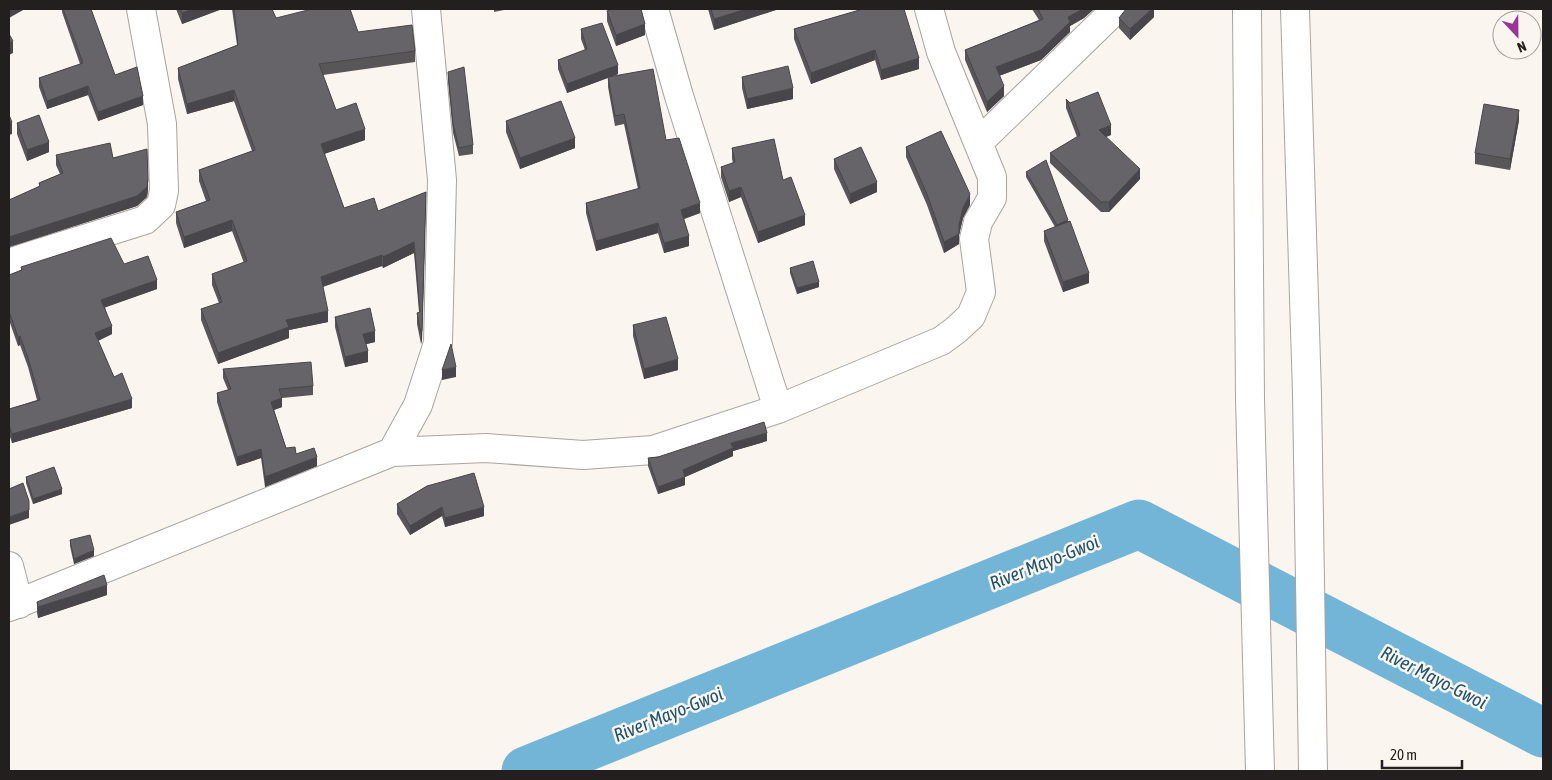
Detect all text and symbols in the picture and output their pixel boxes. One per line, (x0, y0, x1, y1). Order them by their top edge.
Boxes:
north arrow (1492, 10, 1542, 60)
text: N (1515, 38, 1529, 56)
water label: River Mayo-Gwoi (986, 530, 1102, 594)
water label: River Mayo-Gwoi (1377, 641, 1491, 713)
water label: River Mayo-Gwoi (610, 682, 726, 746)
scale bar (1382, 738, 1462, 770)
text: 20 m (1390, 746, 1417, 763)

